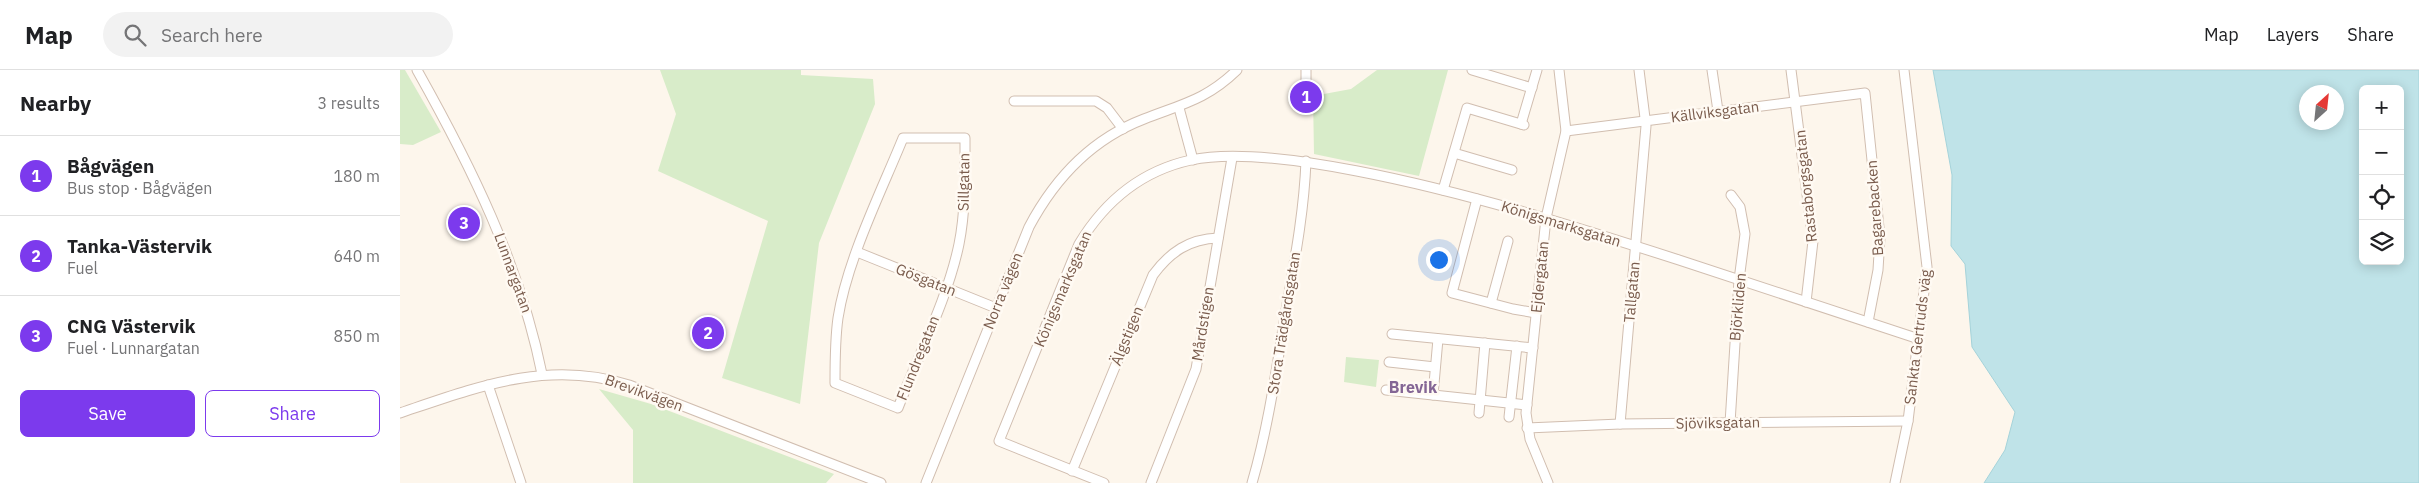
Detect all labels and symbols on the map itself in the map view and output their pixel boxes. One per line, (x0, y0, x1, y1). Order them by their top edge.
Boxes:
pin: 1 (1290, 78, 1322, 116)
north arrow (2299, 85, 2344, 130)
street label: Källviksgatan (1670, 97, 1760, 126)
street label: Rastaborgsgatan (1790, 129, 1821, 243)
street label: Sillgatan (953, 153, 974, 211)
street label: Bagarebacken (1862, 159, 1887, 257)
street label: Königsmarksgatan (1499, 196, 1623, 251)
pin: 3 (448, 204, 480, 242)
street label: Königsmarksgatan (1030, 228, 1096, 350)
street label: Lunnargatan (490, 230, 537, 315)
street label: Ejdergatan (1526, 240, 1553, 314)
your location (1426, 247, 1452, 273)
street label: Norra vägen (978, 250, 1027, 332)
street label: Stora Trädgårdsgatan (1263, 250, 1304, 396)
street label: Gösgatan (893, 259, 959, 300)
street label: Tallgatan (1619, 261, 1644, 323)
street label: Sankta Gertruds väg (1900, 268, 1935, 406)
street label: Björkliden (1725, 272, 1750, 342)
street label: Mårdstigen (1187, 285, 1218, 363)
street label: Älgstigen (1106, 303, 1147, 368)
street label: Flundregatan (892, 313, 943, 403)
pin: 2 (692, 314, 724, 352)
street label: Brevikvägen (602, 370, 686, 415)
district label: Brevik (1389, 377, 1438, 397)
street label: Sjöviksgatan (1676, 412, 1760, 433)

